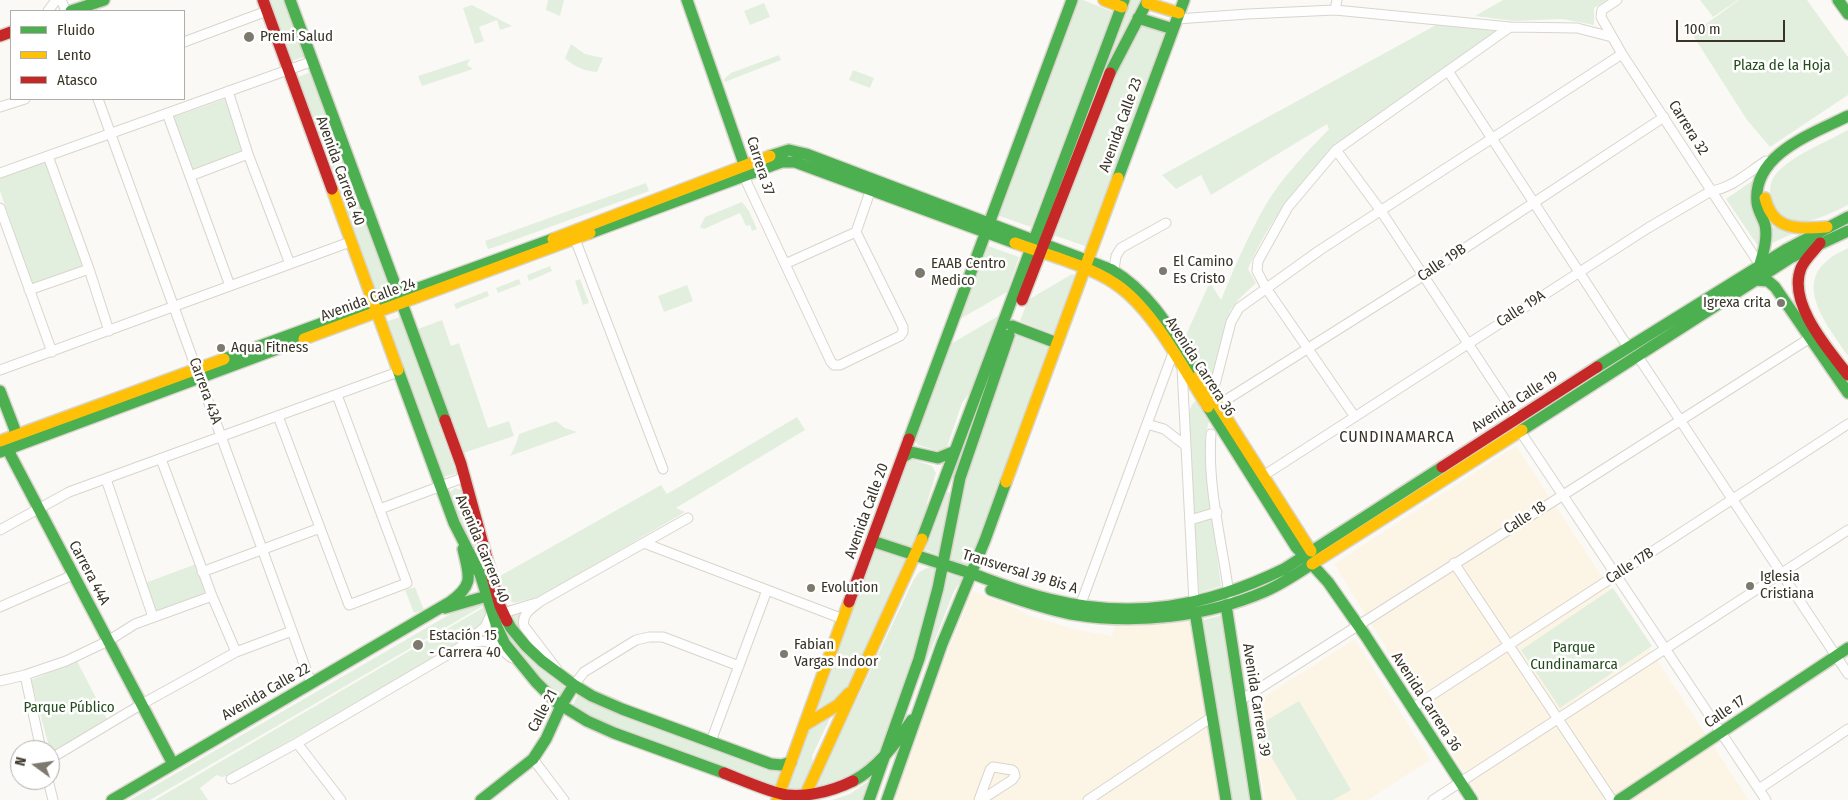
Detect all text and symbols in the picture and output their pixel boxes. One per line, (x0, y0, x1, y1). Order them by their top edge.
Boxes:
legend (10, 10, 185, 100)
scale bar (1678, 10, 1787, 42)
text: 100 m (1684, 20, 1721, 38)
text: Fluido (57, 21, 95, 39)
place label: Premi Salud (260, 28, 333, 46)
marker: Premi Salud (242, 30, 256, 44)
text: Lento (57, 46, 91, 64)
park label: Plaza de la Hoja (1733, 57, 1831, 75)
text: Atasco (57, 71, 97, 89)
street label: Avenida Calle 23 (1096, 75, 1146, 175)
street label: Carrera 32 (1664, 97, 1712, 159)
street label: Avenida Carrera 40 (312, 114, 368, 228)
street label: Carrera 37 (742, 134, 778, 198)
street label: Calle 19B (1414, 240, 1470, 286)
place label: El Camino Es Cristo (1173, 253, 1233, 288)
place label: EAAB Centro Medico (931, 255, 1006, 290)
marker: El Camino Es Cristo (1157, 265, 1169, 277)
marker: EAAB Centro Medico (913, 266, 927, 280)
street label: Avenida Calle 24 (318, 275, 418, 325)
street label: Calle 19A (1493, 287, 1549, 331)
place label: Igrexa crita (1703, 294, 1771, 312)
marker: Igrexa crita (1775, 297, 1787, 309)
street label: Avenida Carrera 36 (1161, 314, 1239, 420)
place label: Aqua Fitness (231, 339, 308, 357)
marker: Aqua Fitness (215, 342, 227, 354)
street label: Carrera 43A (185, 355, 225, 427)
street label: Avenida Calle 19 (1469, 367, 1561, 437)
district label: CUNDINAMARCA (1338, 428, 1456, 448)
street label: Avenida Calle 20 (841, 461, 893, 561)
street label: Avenida Carrera 40 (451, 492, 513, 606)
street label: Calle 18 (1500, 498, 1550, 538)
street label: Carrera 44A (65, 538, 113, 608)
street label: Calle 17B (1603, 544, 1657, 588)
street label: Transversal 39 Bis A (960, 546, 1080, 598)
place label: Iglesia Cristiana (1760, 568, 1814, 603)
place label: Evolution (821, 579, 879, 597)
marker: Iglesia Cristiana (1744, 580, 1756, 592)
marker: Evolution (805, 582, 817, 594)
place label: Estación 15 - Carrera 40 (429, 627, 501, 662)
place label: Fabian Vargas Indoor (794, 636, 878, 671)
marker: Estación 15 - Carrera 40 (411, 638, 425, 652)
park label: Parque Cundinamarca (1530, 639, 1618, 674)
street label: Avenida Carrera 39 (1238, 642, 1274, 758)
marker: Fabian Vargas Indoor (778, 648, 790, 660)
street label: Avenida Carrera 36 (1387, 649, 1465, 755)
street label: Avenida Calle 22 (219, 659, 313, 725)
street label: Calle 21 (524, 687, 562, 735)
street label: Calle 17 (1701, 692, 1749, 732)
park label: Parque Público (23, 699, 115, 717)
north arrow (10, 740, 60, 790)
text: N (12, 755, 30, 768)

